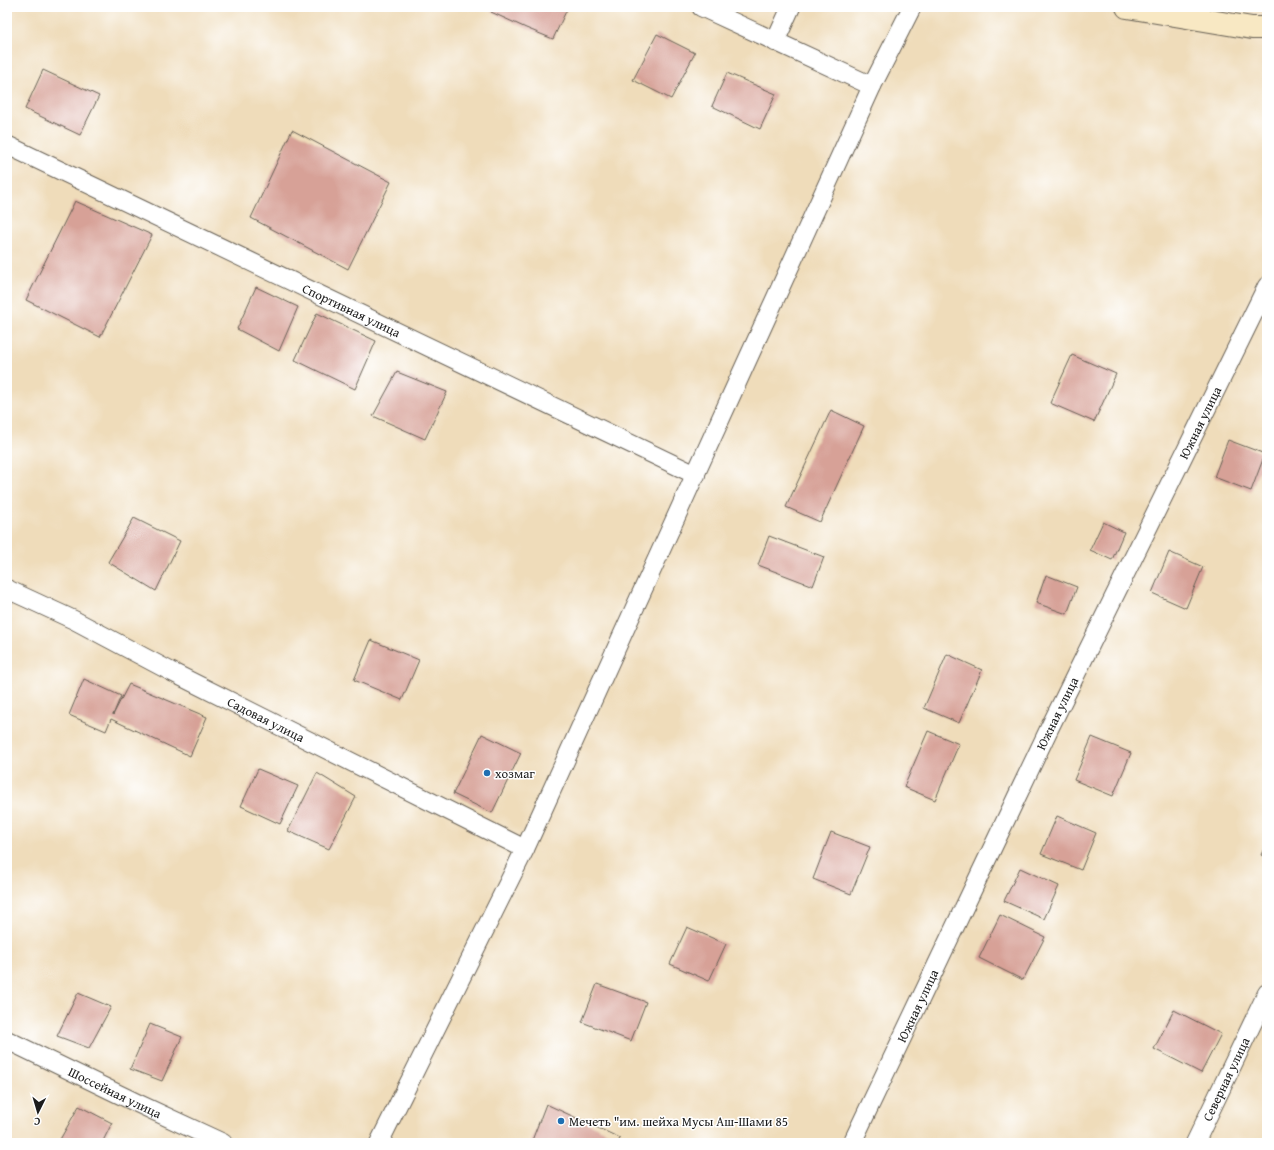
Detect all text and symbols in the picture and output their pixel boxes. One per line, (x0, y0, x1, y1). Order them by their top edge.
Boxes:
street label: Спортивная улица (299, 278, 404, 342)
street label: Южная улица (1174, 382, 1226, 462)
street label: Южная улица (1031, 673, 1083, 753)
street label: Садовая улица (224, 692, 309, 747)
place label: хозмаг (495, 764, 535, 783)
marker: хозмаг (482, 768, 492, 778)
street label: Южная улица (892, 965, 943, 1045)
street label: Северная улица (1197, 1033, 1254, 1124)
street label: Шоссейная улица (65, 1062, 165, 1123)
north arrow (18, 1092, 58, 1132)
place label: Мечеть "им. шейха Мусы Аш-Шами 85 (569, 1112, 788, 1131)
text: С (33, 1114, 41, 1130)
marker: Мечеть "им. шейха Мусы Аш-Шами 85 (556, 1116, 566, 1126)

